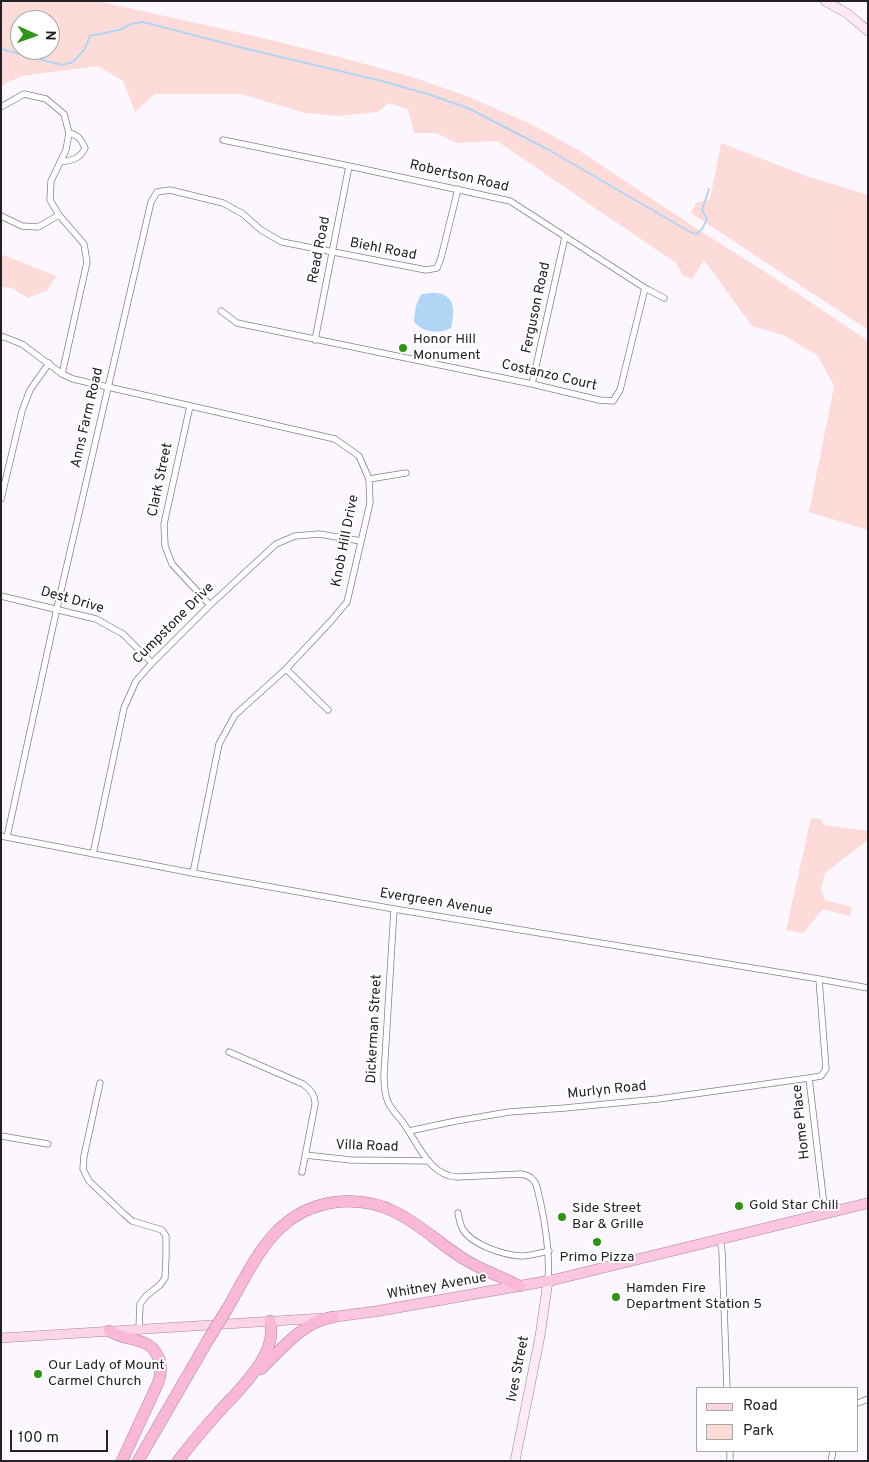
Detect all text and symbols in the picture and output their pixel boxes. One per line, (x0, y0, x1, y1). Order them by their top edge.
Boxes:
north arrow (10, 10, 60, 60)
text: N (41, 30, 58, 41)
street label: Robertson Road (408, 157, 510, 197)
street label: Read Road (305, 215, 335, 285)
street label: Biehl Road (348, 235, 418, 265)
street label: Ferguson Road (519, 261, 555, 355)
place label: Honor Hill Monument (413, 332, 481, 364)
marker: Honor Hill Monument (397, 342, 409, 354)
street label: Costanzo Court (500, 357, 598, 395)
street label: Anns Farm Road (68, 366, 108, 470)
street label: Clark Street (145, 442, 177, 518)
street label: Knob Hill Drive (329, 494, 363, 588)
street label: Cumpstone Drive (130, 580, 218, 668)
street label: Dest Drive (38, 584, 106, 618)
street label: Evergreen Avenue (378, 886, 494, 920)
street label: Dickerman Street (364, 974, 386, 1084)
street label: Murlyn Road (567, 1078, 647, 1104)
street label: Home Place (790, 1084, 814, 1160)
street label: Villa Road (335, 1138, 399, 1156)
place label: Gold Star Chili (749, 1198, 839, 1214)
marker: Gold Star Chili (733, 1200, 745, 1212)
place label: Side Street Bar & Grille (572, 1201, 644, 1234)
marker: Side Street Bar & Grille (556, 1211, 568, 1223)
marker: Primo Pizza (591, 1236, 603, 1248)
place label: Primo Pizza (560, 1250, 634, 1266)
street label: Whitney Avenue (386, 1270, 488, 1304)
place label: Hamden Fire Department Station 5 (626, 1281, 762, 1314)
marker: Hamden Fire Department Station 5 (610, 1291, 622, 1303)
street label: Ives Street (504, 1335, 534, 1403)
place label: Our Lady of Mount Carmel Church (48, 1358, 165, 1390)
marker: Our Lady of Mount Carmel Church (32, 1368, 44, 1380)
legend (696, 1387, 859, 1452)
text: Road (743, 1397, 778, 1416)
scale bar (12, 1420, 110, 1452)
text: Park (743, 1422, 774, 1441)
text: 100 m (18, 1429, 59, 1448)

